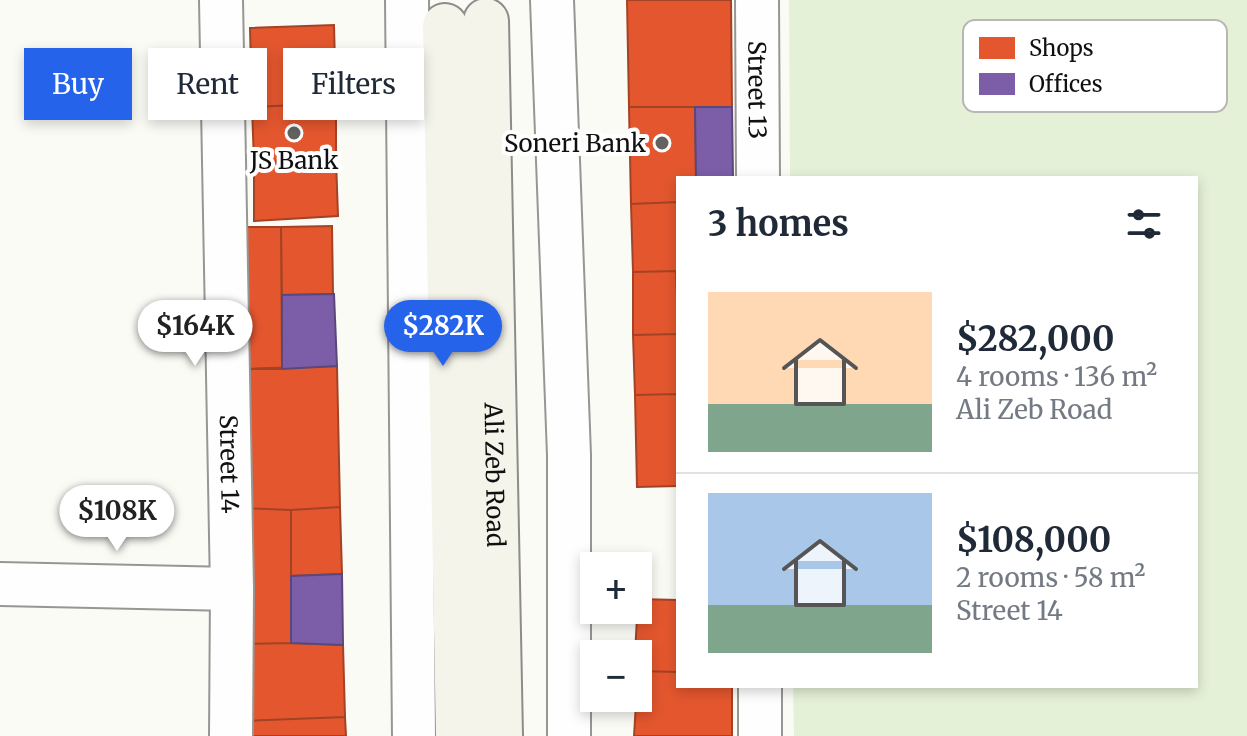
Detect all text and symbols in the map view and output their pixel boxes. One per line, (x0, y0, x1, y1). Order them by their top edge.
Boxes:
legend (963, 20, 1227, 112)
text: Shops (1029, 34, 1094, 62)
street label: Street 13 (742, 41, 773, 139)
chip: Buy (24, 48, 132, 120)
chip: Rent (148, 48, 267, 120)
chip: Filters (283, 48, 424, 120)
text: Offices (1029, 70, 1103, 98)
marker: JS Bank (285, 124, 303, 142)
place label: Soneri Bank (504, 128, 647, 159)
marker: Soneri Bank (653, 134, 671, 152)
place label: JS Bank (249, 145, 339, 176)
icon: filters (1122, 202, 1166, 246)
text: 3 homes (708, 203, 849, 245)
pin: $164K (139, 300, 251, 368)
pin: $282K (387, 300, 499, 368)
text: $164K (156, 309, 234, 342)
text: $282K (402, 309, 484, 342)
text: $282,000 (956, 318, 1115, 360)
icon: home (772, 324, 868, 420)
text: 4 rooms · 136 m² (956, 360, 1157, 393)
text: Ali Zeb Road (956, 393, 1112, 426)
street label: Ali Zeb Road (478, 401, 512, 547)
street label: Street 14 (213, 414, 246, 514)
pin: $108K (61, 485, 173, 553)
text: $108K (77, 494, 157, 527)
text: $108,000 (956, 519, 1111, 561)
icon: home (772, 525, 868, 621)
map controls (580, 552, 652, 712)
button: + (580, 552, 652, 624)
text: 2 rooms · 58 m² (956, 561, 1145, 594)
text: Street 14 (956, 594, 1063, 627)
button: − (580, 640, 652, 712)

